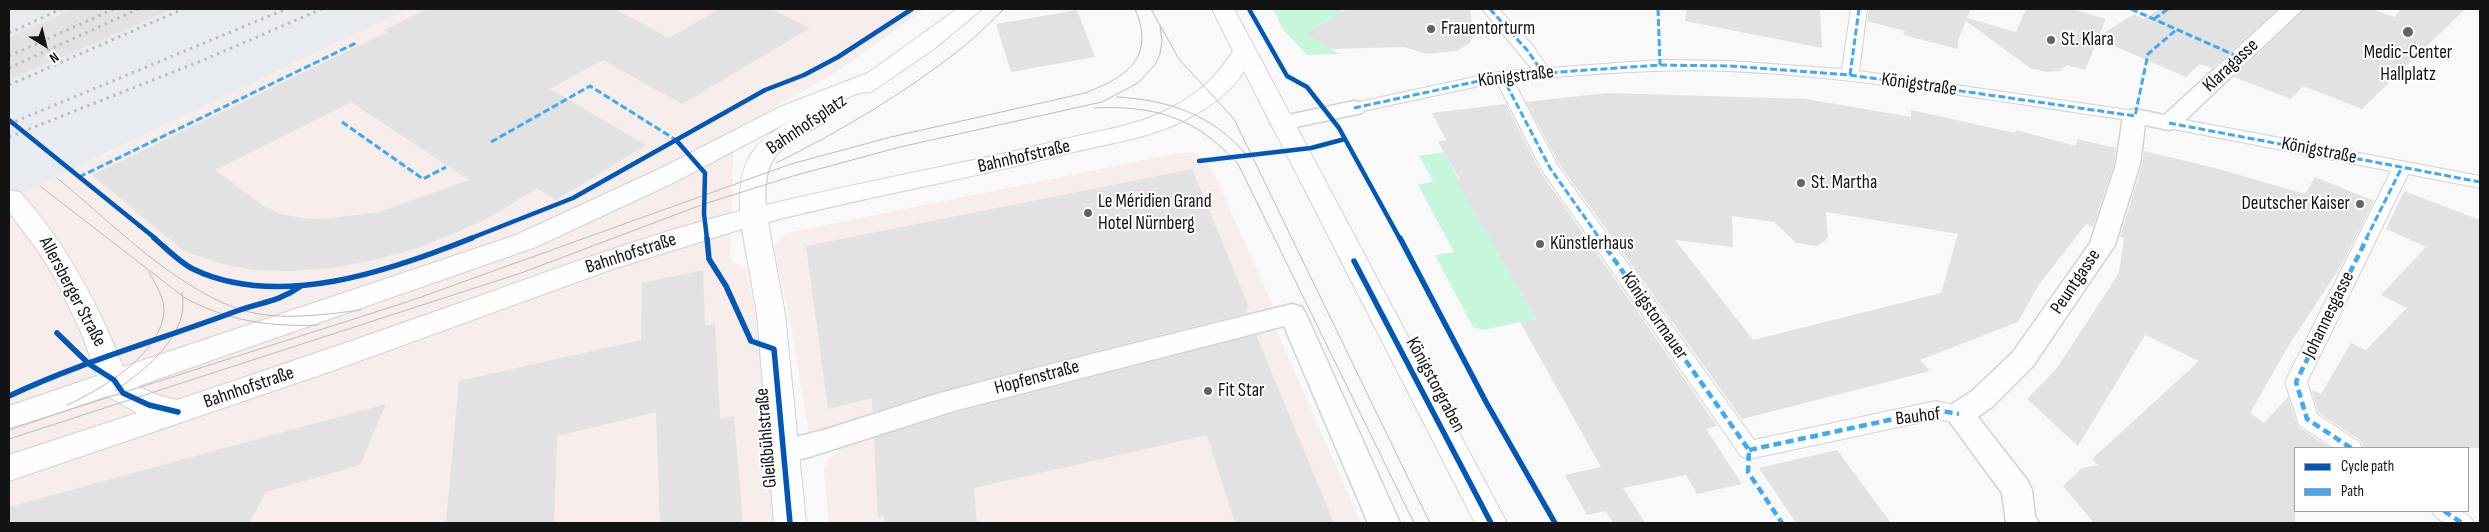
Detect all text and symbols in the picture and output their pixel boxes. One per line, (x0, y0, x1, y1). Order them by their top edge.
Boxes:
place label: Frauentorturm (1441, 18, 1535, 40)
north arrow (20, 20, 70, 70)
marker: Frauentorturm (1425, 23, 1437, 35)
marker: Medic-Center Hallplatz (2401, 25, 2415, 39)
place label: St. Klara (2061, 29, 2114, 51)
marker: St. Klara (2045, 34, 2057, 46)
street label: Klaragasse (2198, 35, 2264, 97)
place label: Medic-Center Hallplatz (2364, 42, 2452, 86)
text: N (46, 48, 62, 67)
street label: Königstraße (1477, 61, 1555, 93)
street label: Königstraße (1880, 68, 1958, 102)
street label: Bahnhofsplatz (763, 90, 851, 160)
street label: Königstraße (2279, 133, 2359, 169)
street label: Bahnhofstraße (976, 135, 1072, 179)
place label: St. Martha (1811, 172, 1877, 194)
marker: St. Martha (1795, 177, 1807, 189)
place label: Le Méridien Grand Hotel Nürnberg (1098, 191, 1212, 235)
place label: Deutscher Kaiser (2241, 193, 2350, 215)
marker: Deutscher Kaiser (2354, 198, 2366, 210)
marker: Le Méridien Grand Hotel Nürnberg (1082, 207, 1094, 219)
street label: Bahnhofstraße (583, 229, 679, 279)
street label: Allersberger Straße (33, 233, 111, 351)
place label: Künstlerhaus (1550, 233, 1634, 255)
marker: Künstlerhaus (1534, 238, 1546, 250)
street label: Peuntgasse (2046, 245, 2106, 319)
street label: Königstormauer (1615, 268, 1693, 364)
street label: Johannesgasse (2298, 268, 2360, 362)
street label: Königstorgraben (1400, 334, 1470, 436)
street label: Hopfenstraße (992, 356, 1082, 400)
street label: Bahnhofstraße (201, 362, 297, 414)
place label: Fit Star (1218, 380, 1264, 402)
marker: Fit Star (1202, 385, 1214, 397)
street label: Gleißbühlstraße (751, 387, 783, 489)
street label: Bauhof (1894, 403, 1942, 431)
legend (2294, 447, 2469, 512)
text: Cycle path (2341, 457, 2394, 476)
text: Path (2341, 482, 2364, 501)

